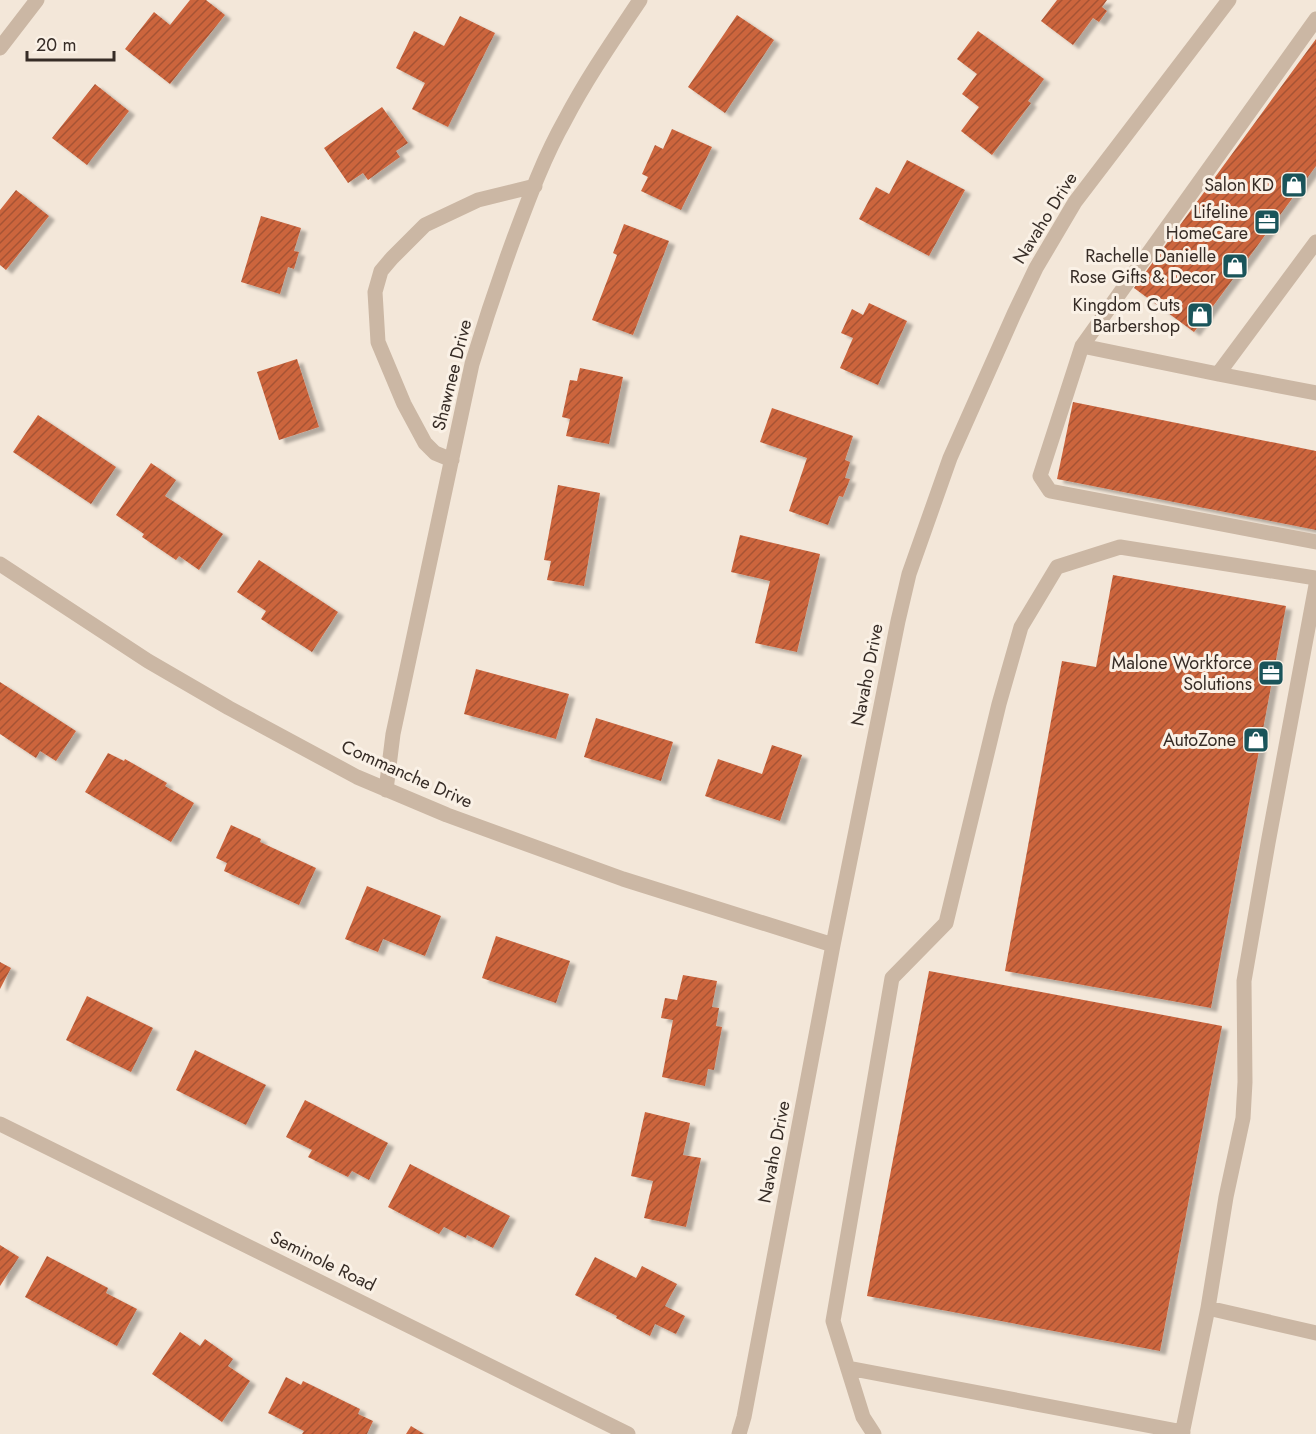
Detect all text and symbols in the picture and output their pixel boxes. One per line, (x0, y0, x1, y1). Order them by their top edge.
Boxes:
scale bar (27, 24, 114, 62)
text: 20 m (36, 32, 76, 58)
street label: Navaho Drive (1006, 167, 1084, 269)
shop icon: Salon KD (1279, 170, 1309, 200)
place label: Salon KD (1204, 172, 1274, 198)
place label: Lifeline HomeCare (1166, 199, 1248, 246)
office icon: Lifeline HomeCare (1252, 207, 1282, 237)
place label: Rachelle Danielle Rose Gifts & Decor (1070, 243, 1217, 290)
shop icon: Rachelle Danielle Rose Gifts & Decor (1220, 251, 1250, 281)
place label: Kingdom Cuts Barbershop (1073, 292, 1180, 339)
shop icon: Kingdom Cuts Barbershop (1185, 300, 1215, 330)
street label: Shawnee Drive (426, 317, 478, 433)
street label: Navaho Drive (844, 622, 890, 728)
place label: Malone Workforce Solutions (1112, 650, 1252, 697)
office icon: Malone Workforce Solutions (1256, 658, 1286, 688)
shop icon: AutoZone (1241, 725, 1271, 755)
place label: AutoZone (1163, 727, 1236, 753)
street label: Commanche Drive (337, 733, 477, 815)
street label: Navaho Drive (751, 1099, 797, 1205)
street label: Seminole Road (266, 1224, 380, 1298)

